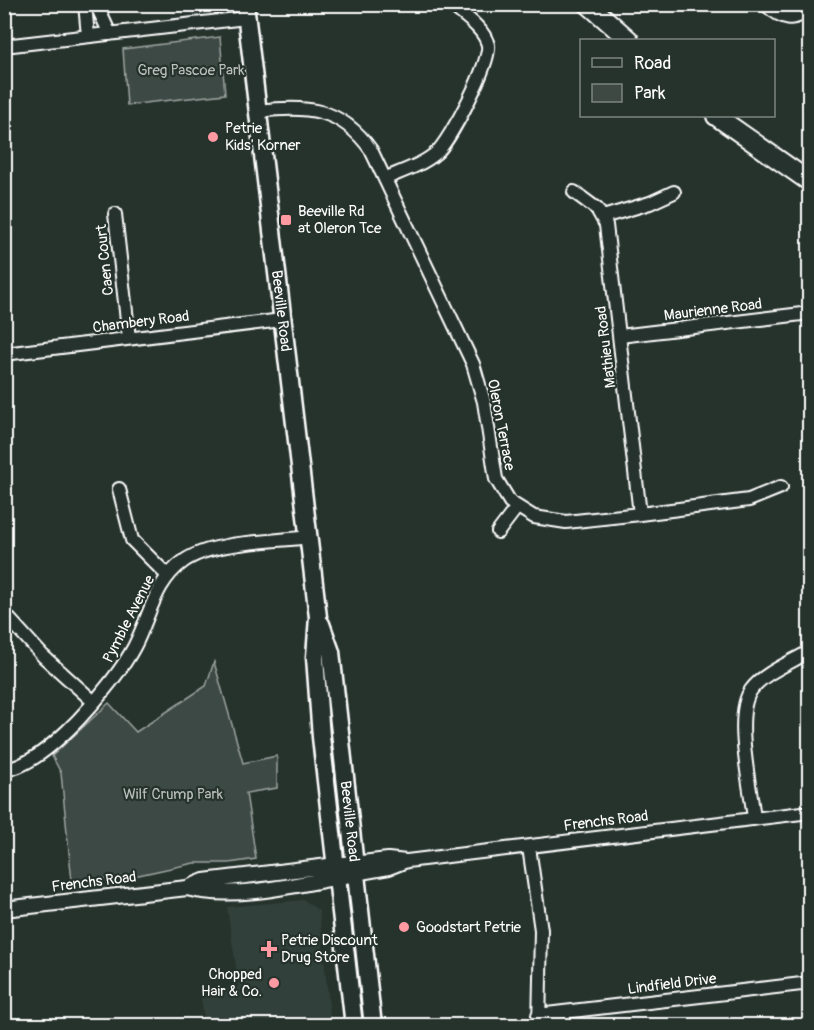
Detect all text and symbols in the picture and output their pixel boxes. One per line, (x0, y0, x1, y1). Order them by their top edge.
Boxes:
legend (580, 39, 775, 117)
text: Road (634, 52, 671, 75)
park label: Greg Pascoe Park (137, 61, 245, 80)
text: Park (634, 82, 666, 105)
place label: Petrie Kids' Korner (225, 119, 301, 155)
marker: Petrie Kids' Korner (206, 130, 220, 144)
place label: Beeville Rd at Oleron Tce (298, 202, 382, 238)
marker: Beeville Rd at Oleron Tce (279, 213, 293, 227)
street label: Caen Court (92, 223, 118, 296)
street label: Beeville Road (267, 269, 296, 353)
street label: Maurienne Road (663, 295, 763, 325)
street label: Mathieu Road (592, 305, 620, 389)
street label: Chambery Road (91, 307, 191, 337)
street label: Oleron Terrace (483, 378, 519, 473)
street label: Pymble Avenue (99, 572, 159, 666)
street label: Beeville Road (336, 780, 364, 863)
park label: Wilf Crump Park (123, 785, 224, 804)
street label: Frenchs Road (562, 806, 650, 836)
street label: Frenchs Road (50, 867, 138, 897)
place label: Goodstart Petrie (416, 918, 522, 937)
marker: Goodstart Petrie (397, 920, 411, 934)
place label: Petrie Discount Drug Store (281, 931, 379, 967)
marker: Petrie Discount Drug Store (262, 942, 276, 956)
place label: Chopped Hair & Co. (201, 965, 262, 1001)
street label: Lindfield Drive (627, 969, 718, 999)
marker: Chopped Hair & Co. (267, 976, 281, 990)

